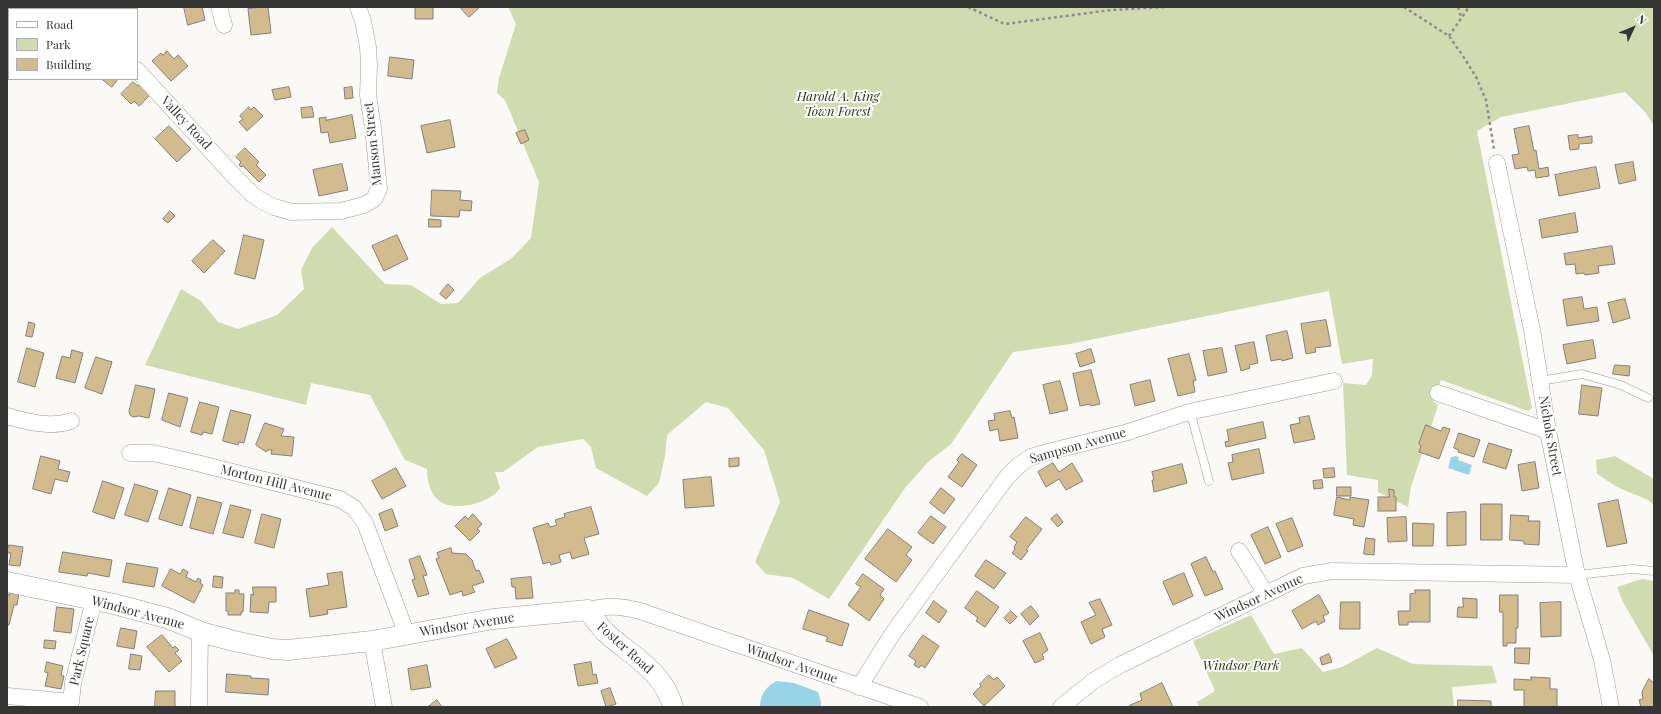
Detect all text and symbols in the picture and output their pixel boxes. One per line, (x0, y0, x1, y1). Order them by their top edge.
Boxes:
legend (8, 8, 138, 80)
north arrow (1613, 8, 1653, 48)
text: N (1634, 11, 1650, 27)
text: Road (46, 16, 73, 32)
text: Park (46, 36, 71, 52)
text: Building (46, 56, 91, 72)
park label: Harold A. King Town Forest (797, 89, 879, 120)
street label: Valley Road (157, 93, 215, 153)
street label: Manson Street (361, 101, 385, 187)
street label: Nichols Street (1535, 395, 1565, 477)
street label: Sampson Avenue (1028, 425, 1128, 467)
street label: Morton Hill Avenue (219, 462, 333, 504)
street label: Windsor Avenue (1212, 571, 1306, 625)
street label: Windsor Avenue (90, 593, 186, 633)
street label: Windsor Avenue (419, 610, 515, 640)
street label: Park Square (66, 615, 98, 687)
street label: Foster Road (594, 619, 656, 677)
street label: Windsor Avenue (744, 641, 840, 687)
park label: Windsor Park (1203, 658, 1279, 674)

